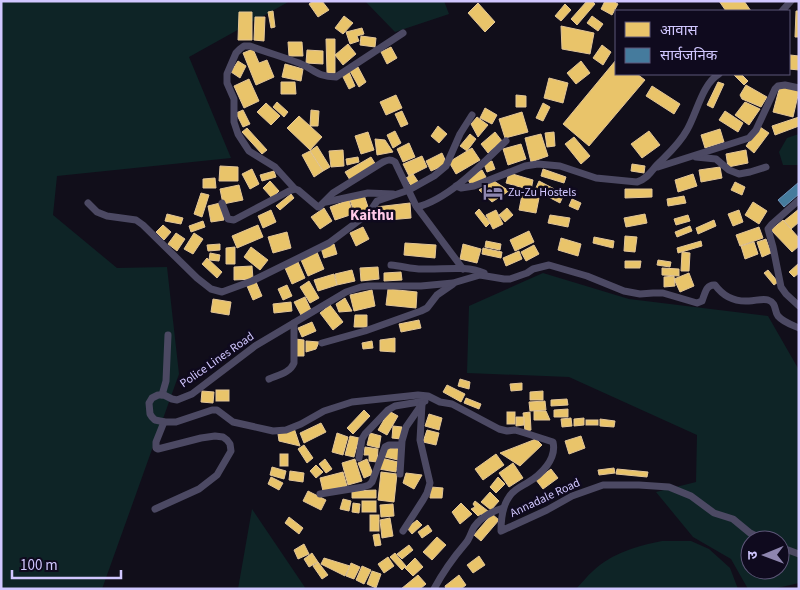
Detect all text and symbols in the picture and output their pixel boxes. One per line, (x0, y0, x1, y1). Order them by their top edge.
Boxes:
legend (615, 10, 790, 75)
text: आवास (660, 20, 699, 41)
text: सार्वजनिक (660, 45, 718, 66)
hotel icon: Zu-Zu Hostels (482, 181, 504, 203)
place label: Zu-Zu Hostels (508, 184, 576, 201)
district label: Kaithu (350, 205, 394, 226)
street label: Police Lines Road (176, 328, 258, 392)
street label: Annadale Road (507, 474, 583, 522)
north arrow (740, 530, 790, 580)
scale bar (12, 548, 121, 580)
text: उ (743, 550, 763, 559)
text: 100 m (20, 555, 58, 576)

